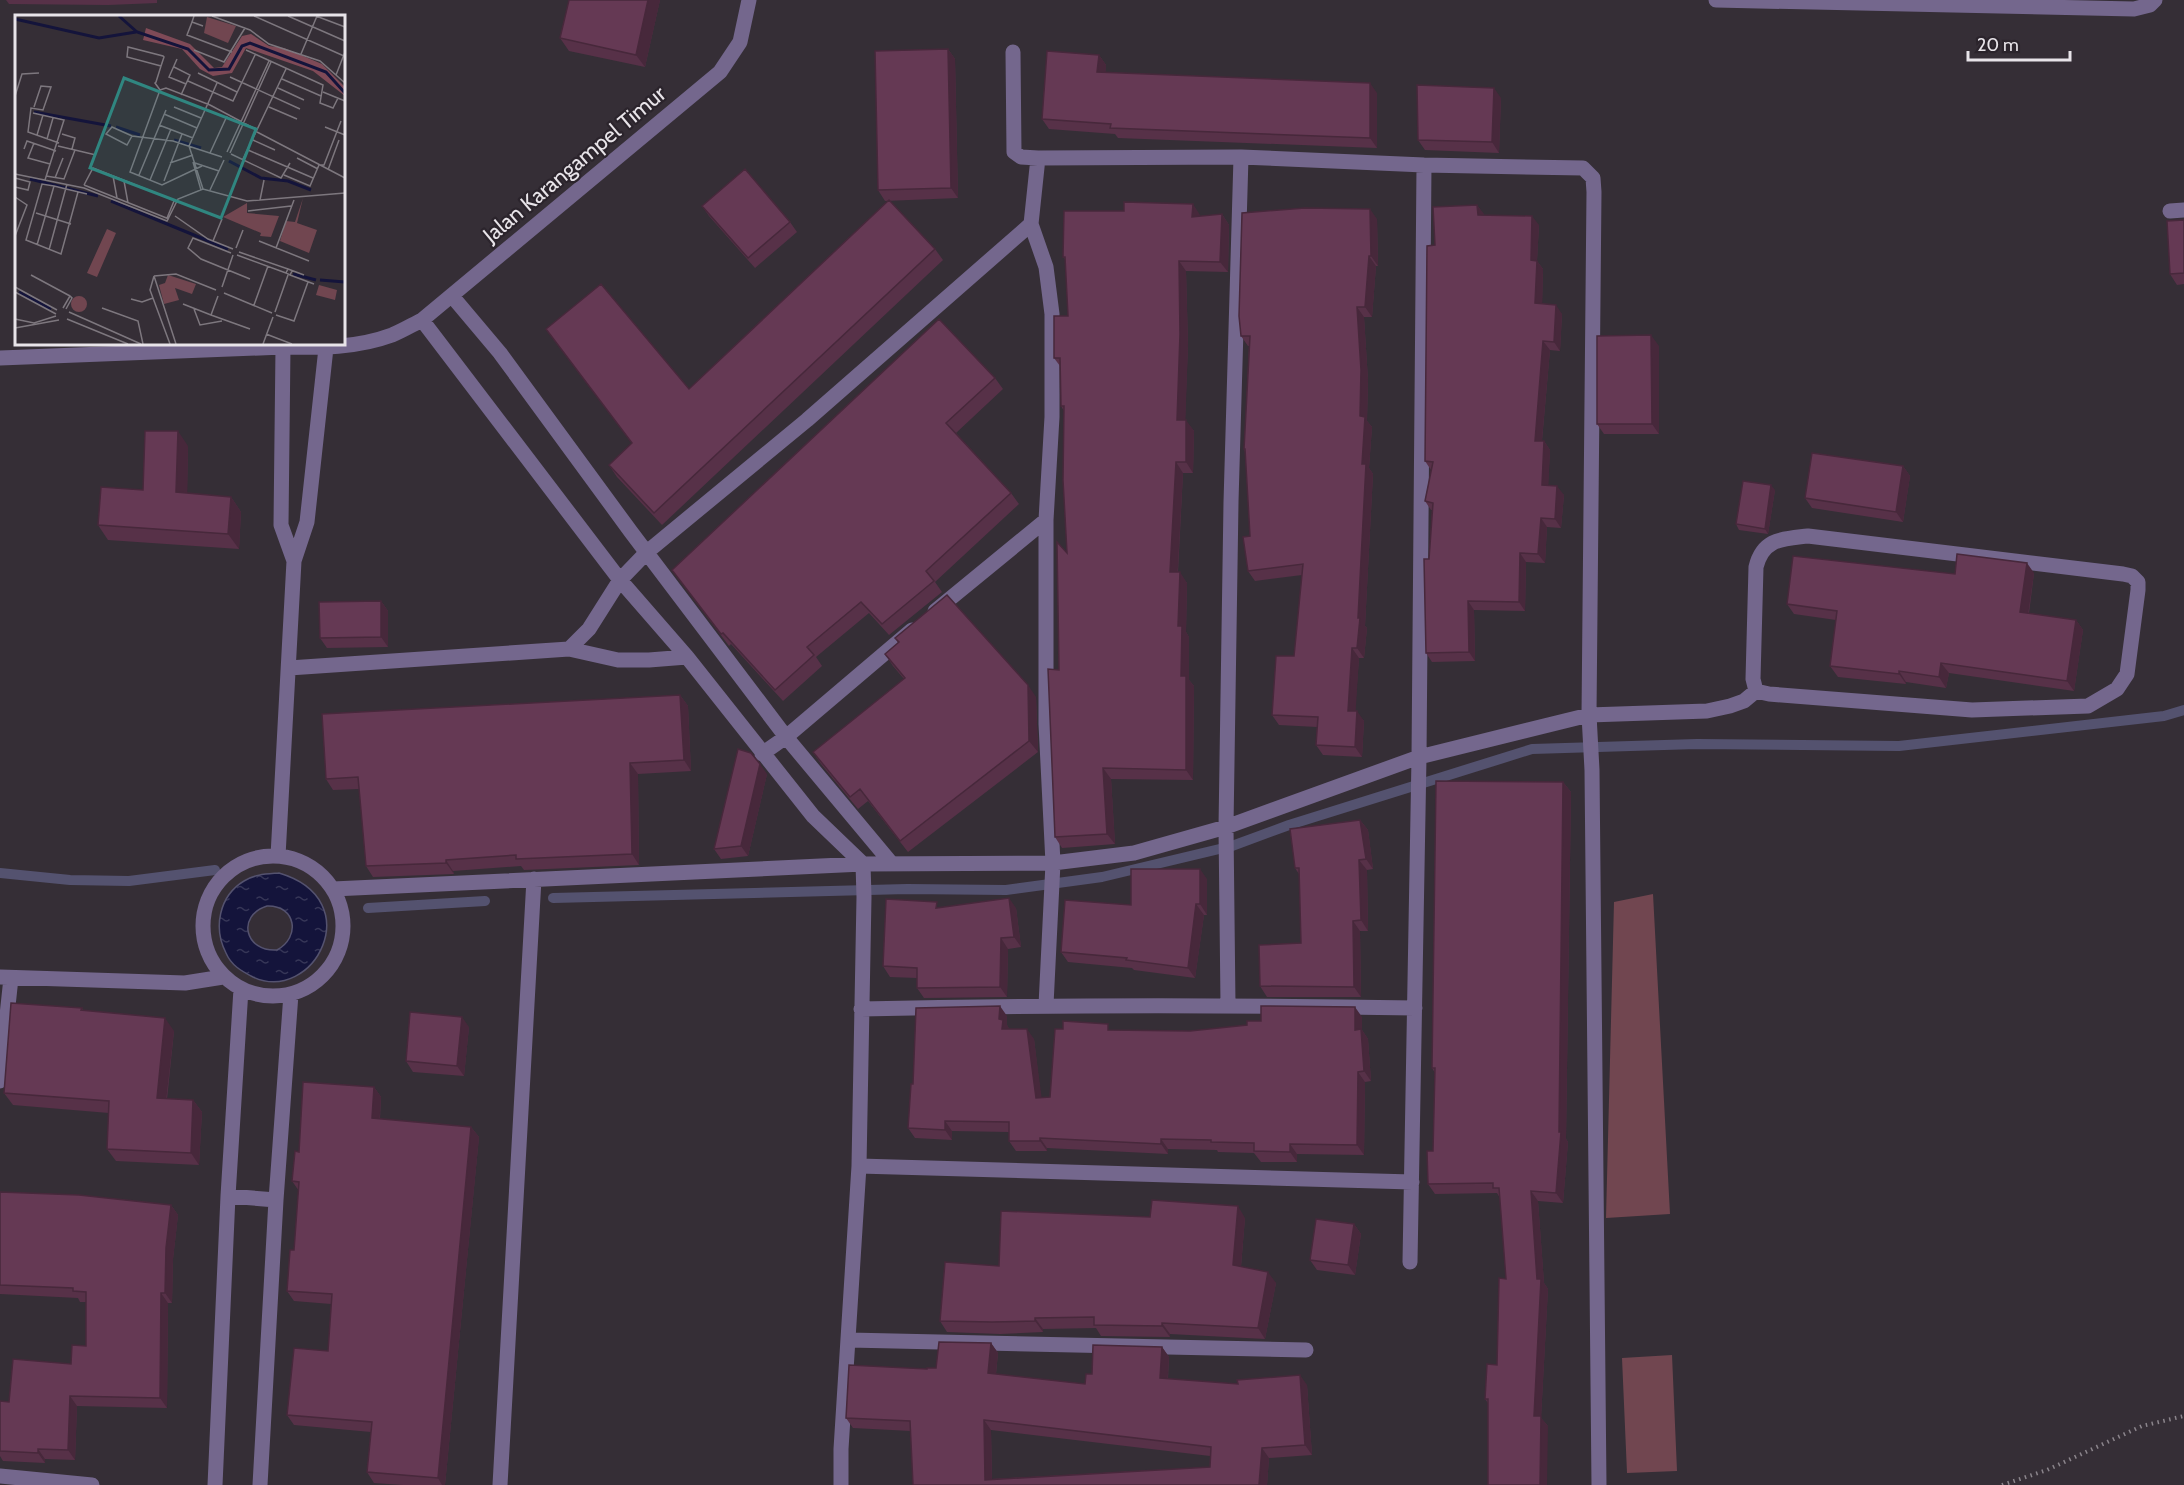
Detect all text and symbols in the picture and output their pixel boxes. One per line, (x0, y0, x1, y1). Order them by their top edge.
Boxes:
inset map (15, 15, 345, 345)
scale bar (1968, 24, 2070, 62)
text: 20 m (1977, 34, 2019, 56)
street label: Jalan Karangampel Timur (477, 80, 671, 249)

